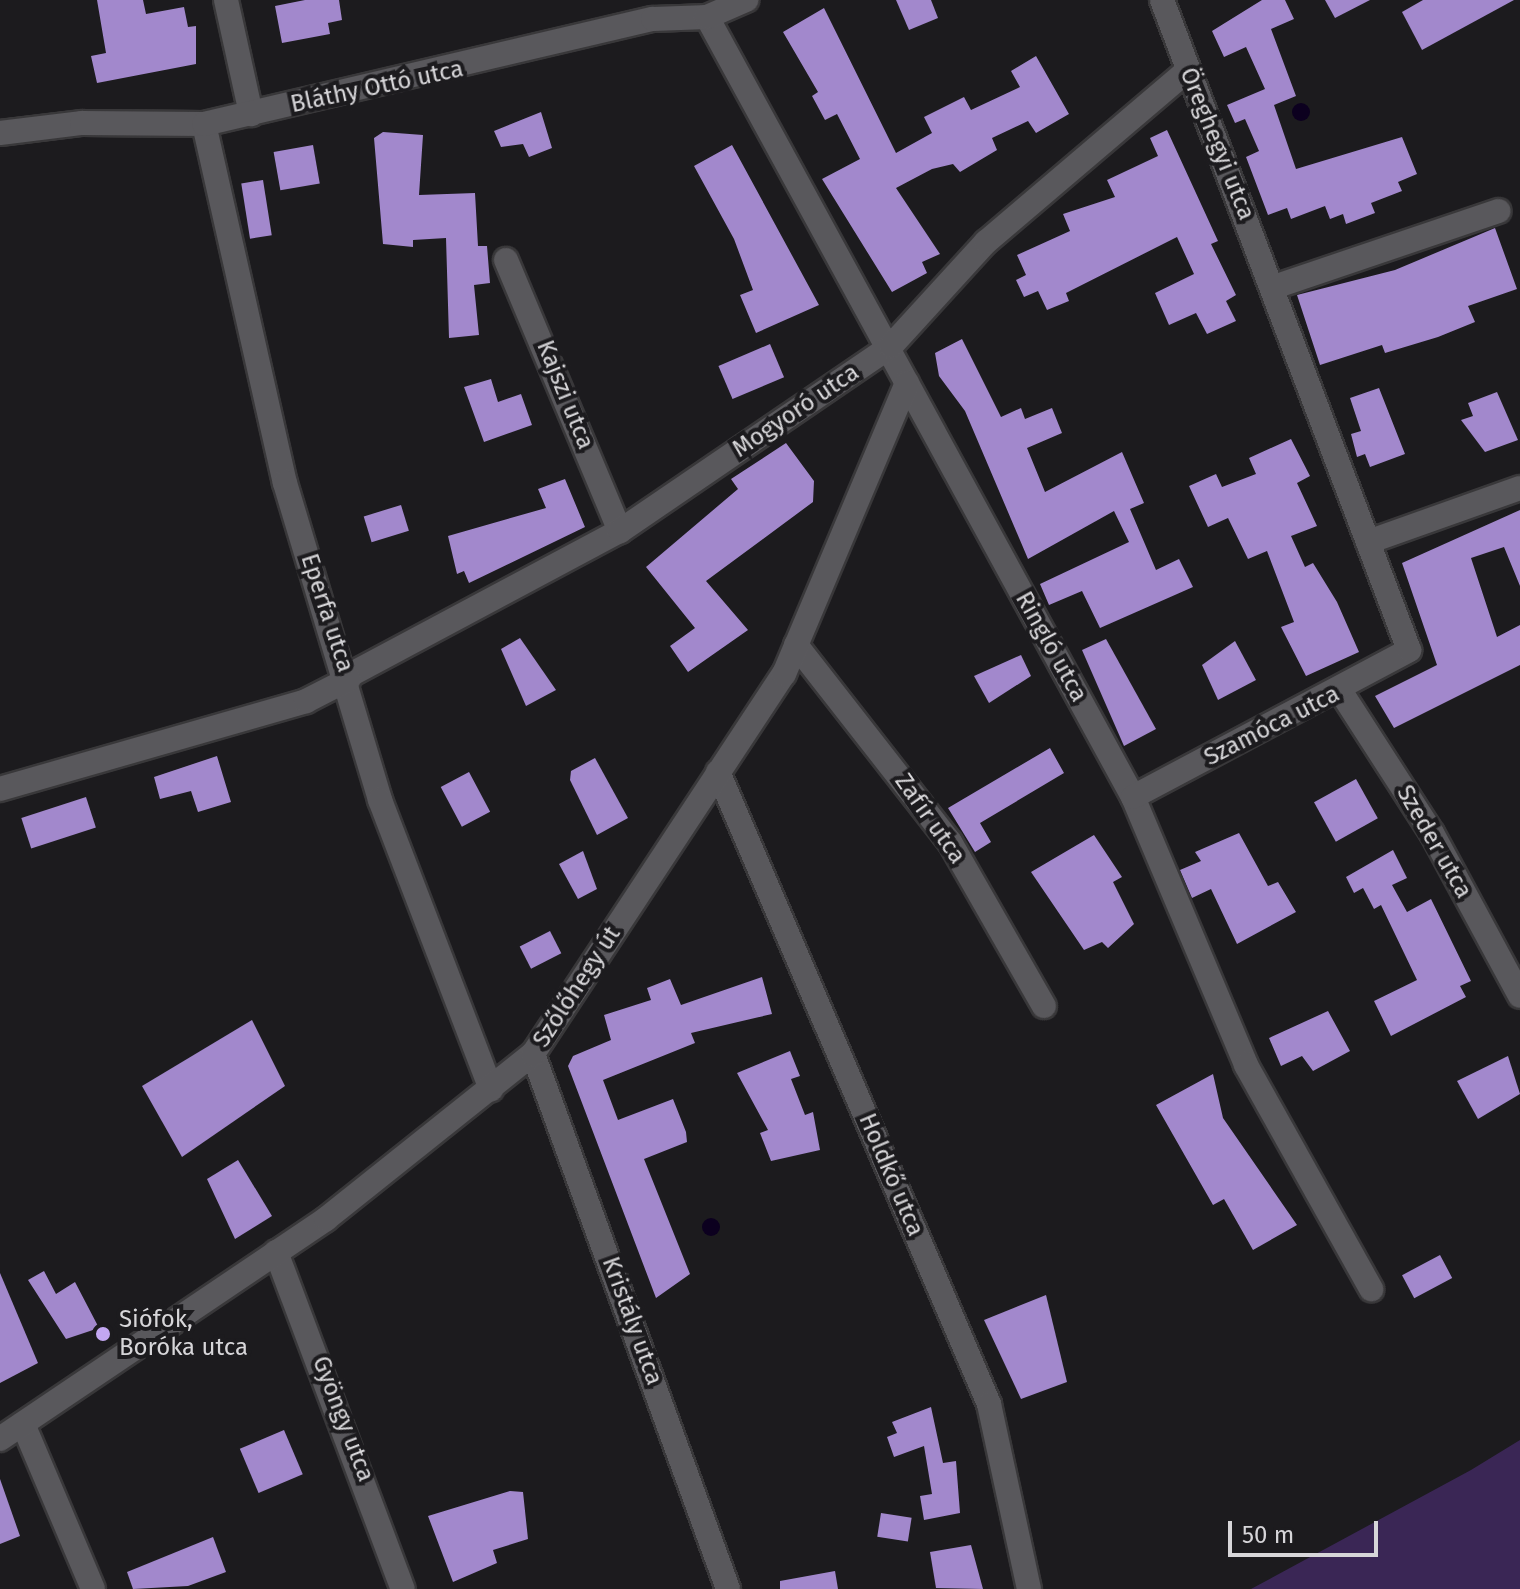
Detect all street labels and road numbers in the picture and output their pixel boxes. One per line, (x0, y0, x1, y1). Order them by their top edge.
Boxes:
street label: Bláthy Ottó utca (288, 55, 466, 119)
street label: Öreghegyi utca (1173, 64, 1261, 224)
street label: Kajszi utca (530, 336, 600, 454)
street label: Mogyoró utca (727, 358, 865, 464)
street label: Eperfa utca (294, 550, 360, 676)
street label: Ringló utca (1009, 587, 1093, 707)
street label: Szamóca utca (1200, 680, 1344, 772)
street label: Zafír utca (888, 768, 972, 870)
street label: Szeder utca (1390, 780, 1478, 904)
street label: Szőlőhegy út (527, 921, 627, 1053)
street label: Holdkő utca (852, 1109, 930, 1241)
street label: Kristály utca (596, 1253, 668, 1389)
street label: Gyöngy utca (306, 1352, 380, 1486)

